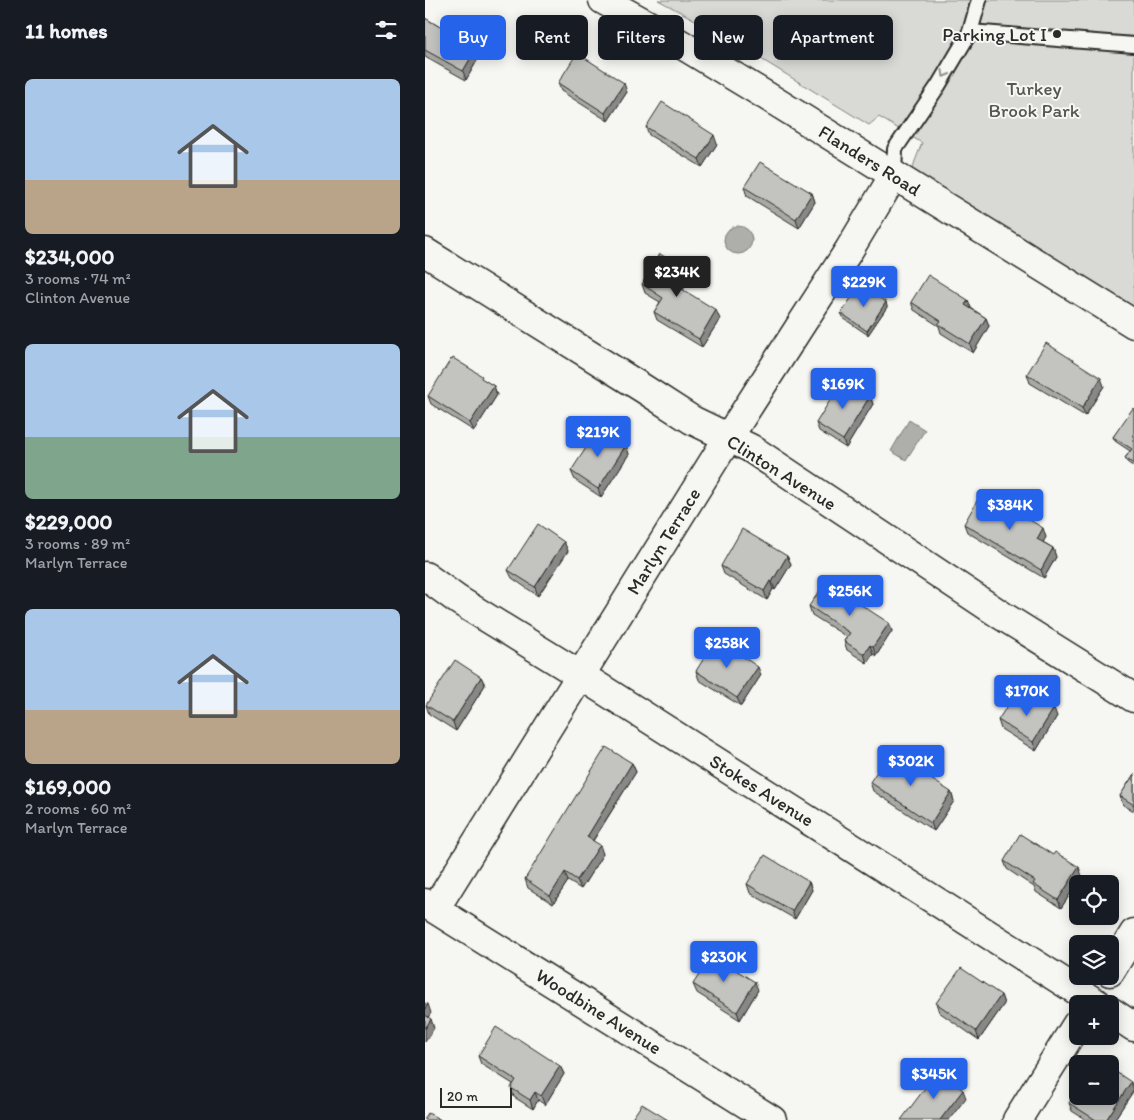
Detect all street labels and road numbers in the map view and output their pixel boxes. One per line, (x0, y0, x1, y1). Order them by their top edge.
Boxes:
street label: Flanders Road (814, 120, 926, 201)
street label: Clinton Avenue (723, 430, 841, 515)
street label: Marlyn Terrace (621, 484, 705, 599)
street label: Stokes Avenue (705, 749, 818, 832)
street label: Woodbine Avenue (532, 964, 666, 1059)

